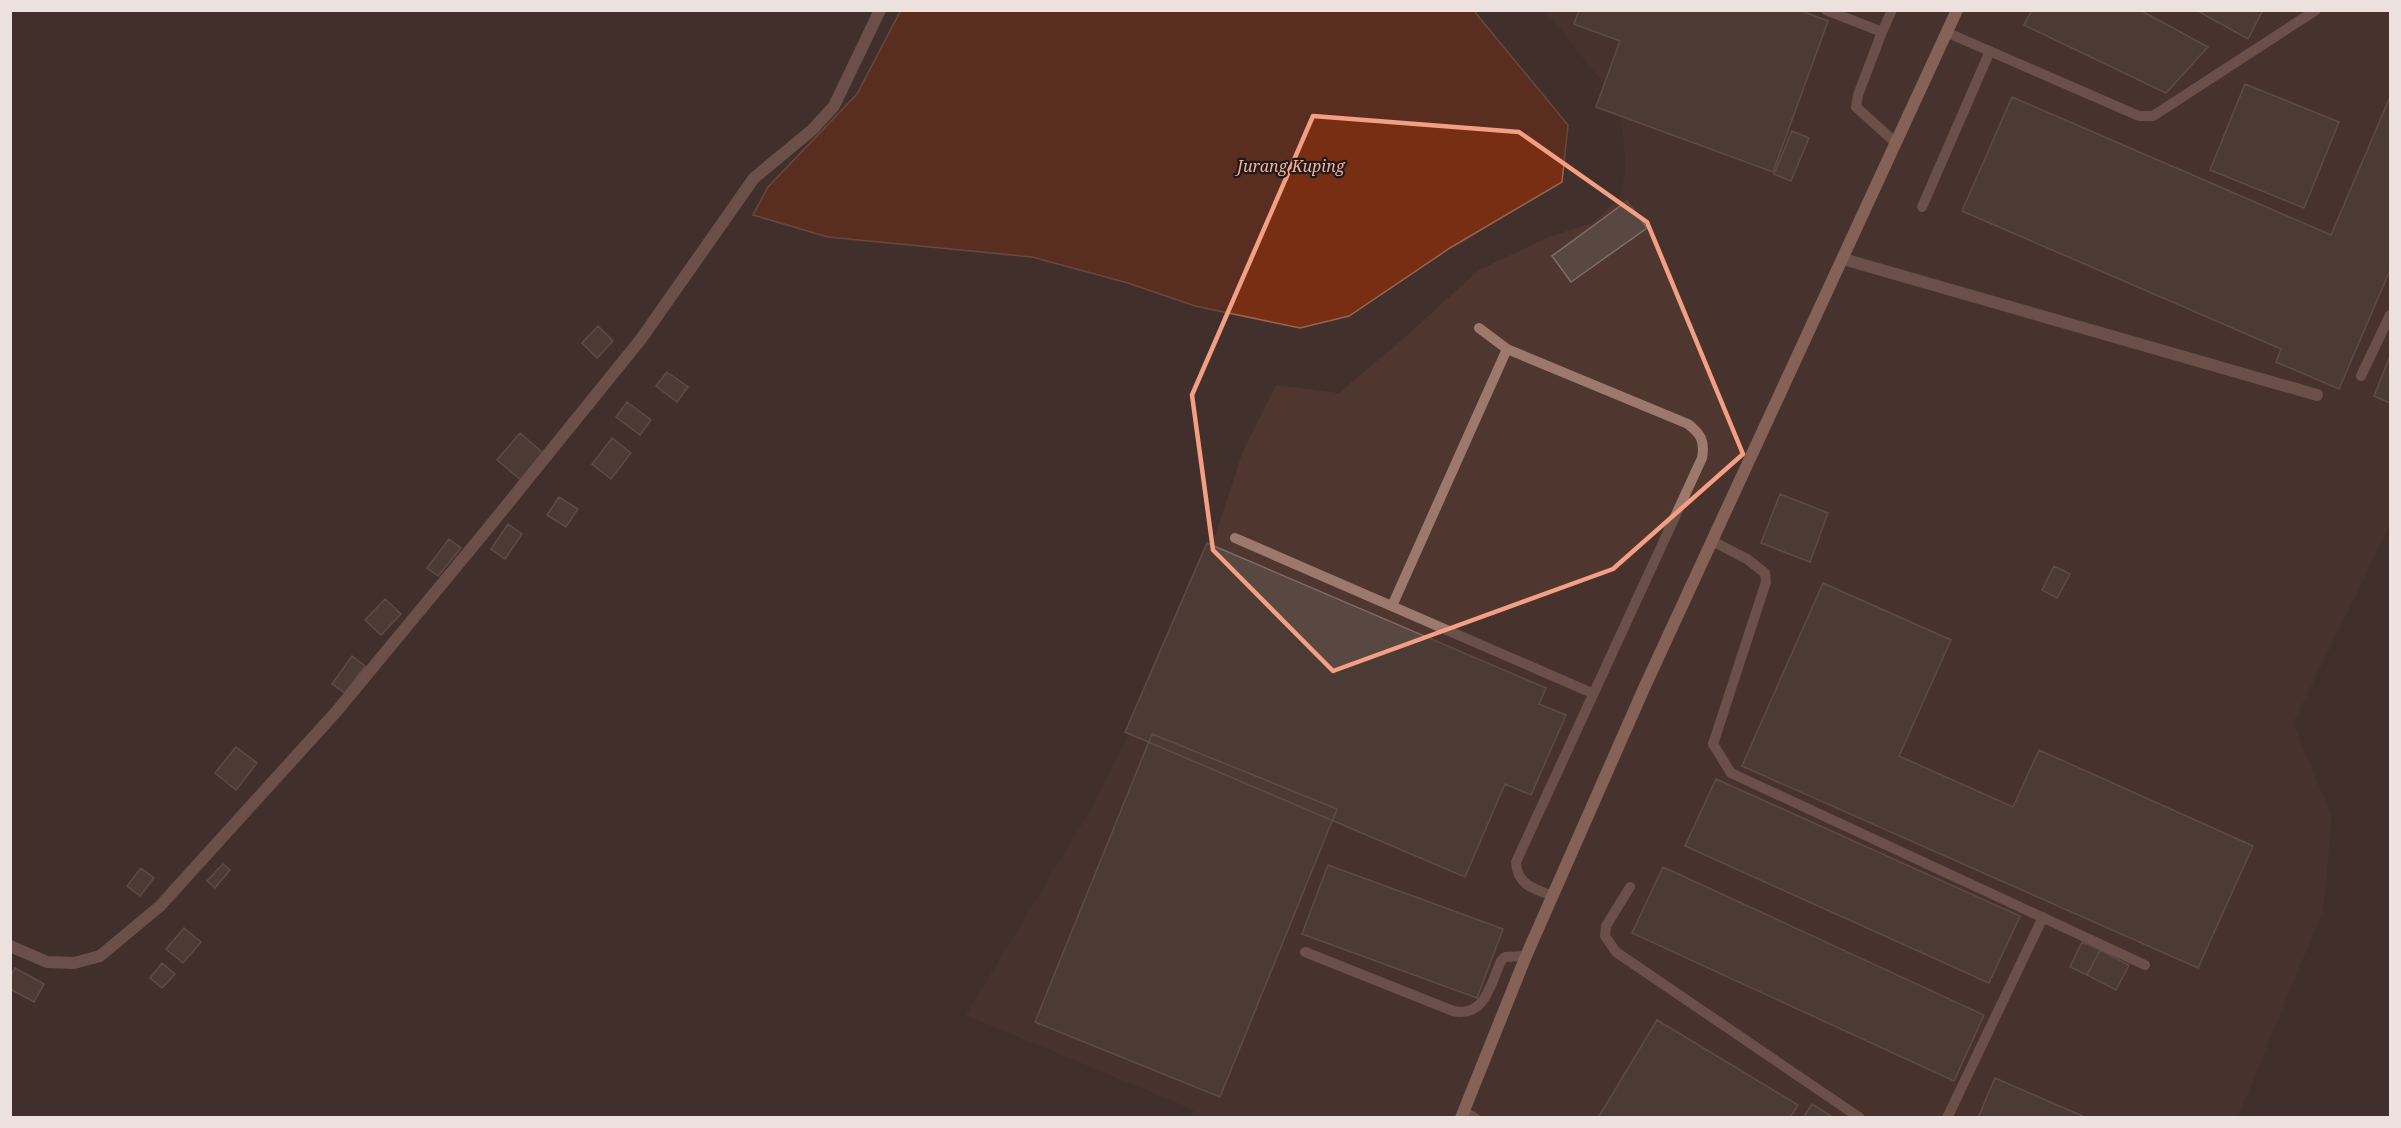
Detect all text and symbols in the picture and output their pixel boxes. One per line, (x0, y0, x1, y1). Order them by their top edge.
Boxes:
water label: Jurang Kuping (1234, 155, 1346, 177)

